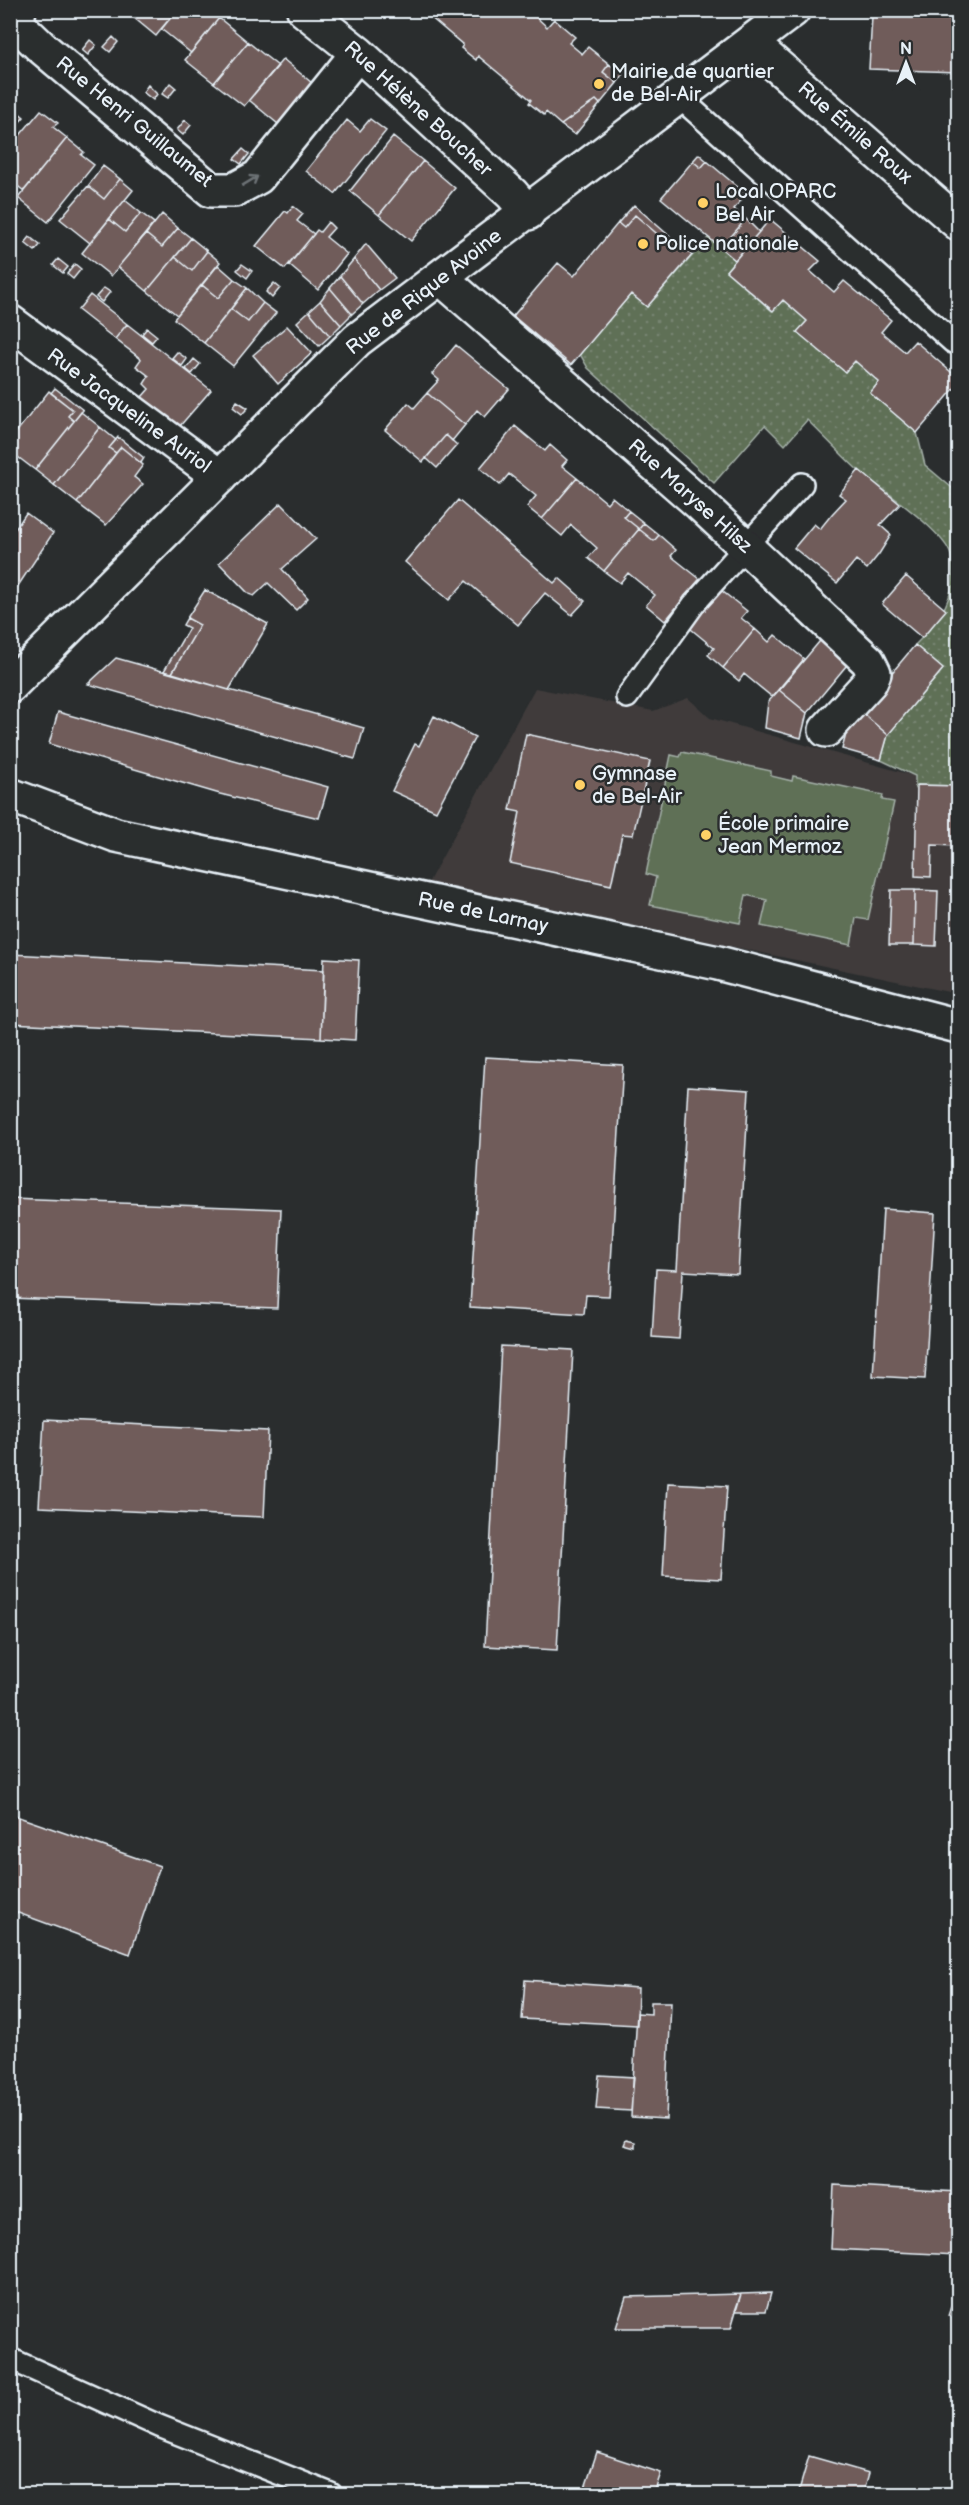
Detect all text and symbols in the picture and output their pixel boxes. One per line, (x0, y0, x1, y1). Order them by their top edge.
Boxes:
north arrow (876, 33, 936, 93)
street label: Rue Hélène Boucher (339, 36, 498, 182)
text: N (900, 40, 912, 59)
street label: Rue Henri Guillaumet (51, 52, 217, 192)
place label: Mairie de quartier de Bel-Air (611, 60, 774, 107)
street label: Rue Émile Roux (793, 76, 918, 190)
marker: Mairie de quartier de Bel-Air (592, 77, 606, 91)
one-way arrow (241, 175, 258, 187)
place label: Local OPARC Bel Air (715, 180, 836, 227)
marker: Local OPARC Bel Air (696, 196, 710, 210)
street label: Rue de Rique Avoine (342, 224, 507, 360)
place label: Police nationale (655, 232, 799, 256)
marker: Police nationale (636, 237, 650, 251)
street label: Rue Jacqueline Auriol (42, 343, 216, 479)
street label: Rue Maryse Hilsz (623, 434, 757, 558)
place label: Gymnase de Bel-Air (592, 762, 683, 809)
marker: Gymnase de Bel-Air (573, 778, 587, 792)
place label: École primaire Jean Mermoz (718, 811, 849, 859)
marker: École primaire Jean Mermoz (699, 828, 713, 842)
street label: Rue de Larnay (416, 887, 550, 939)

